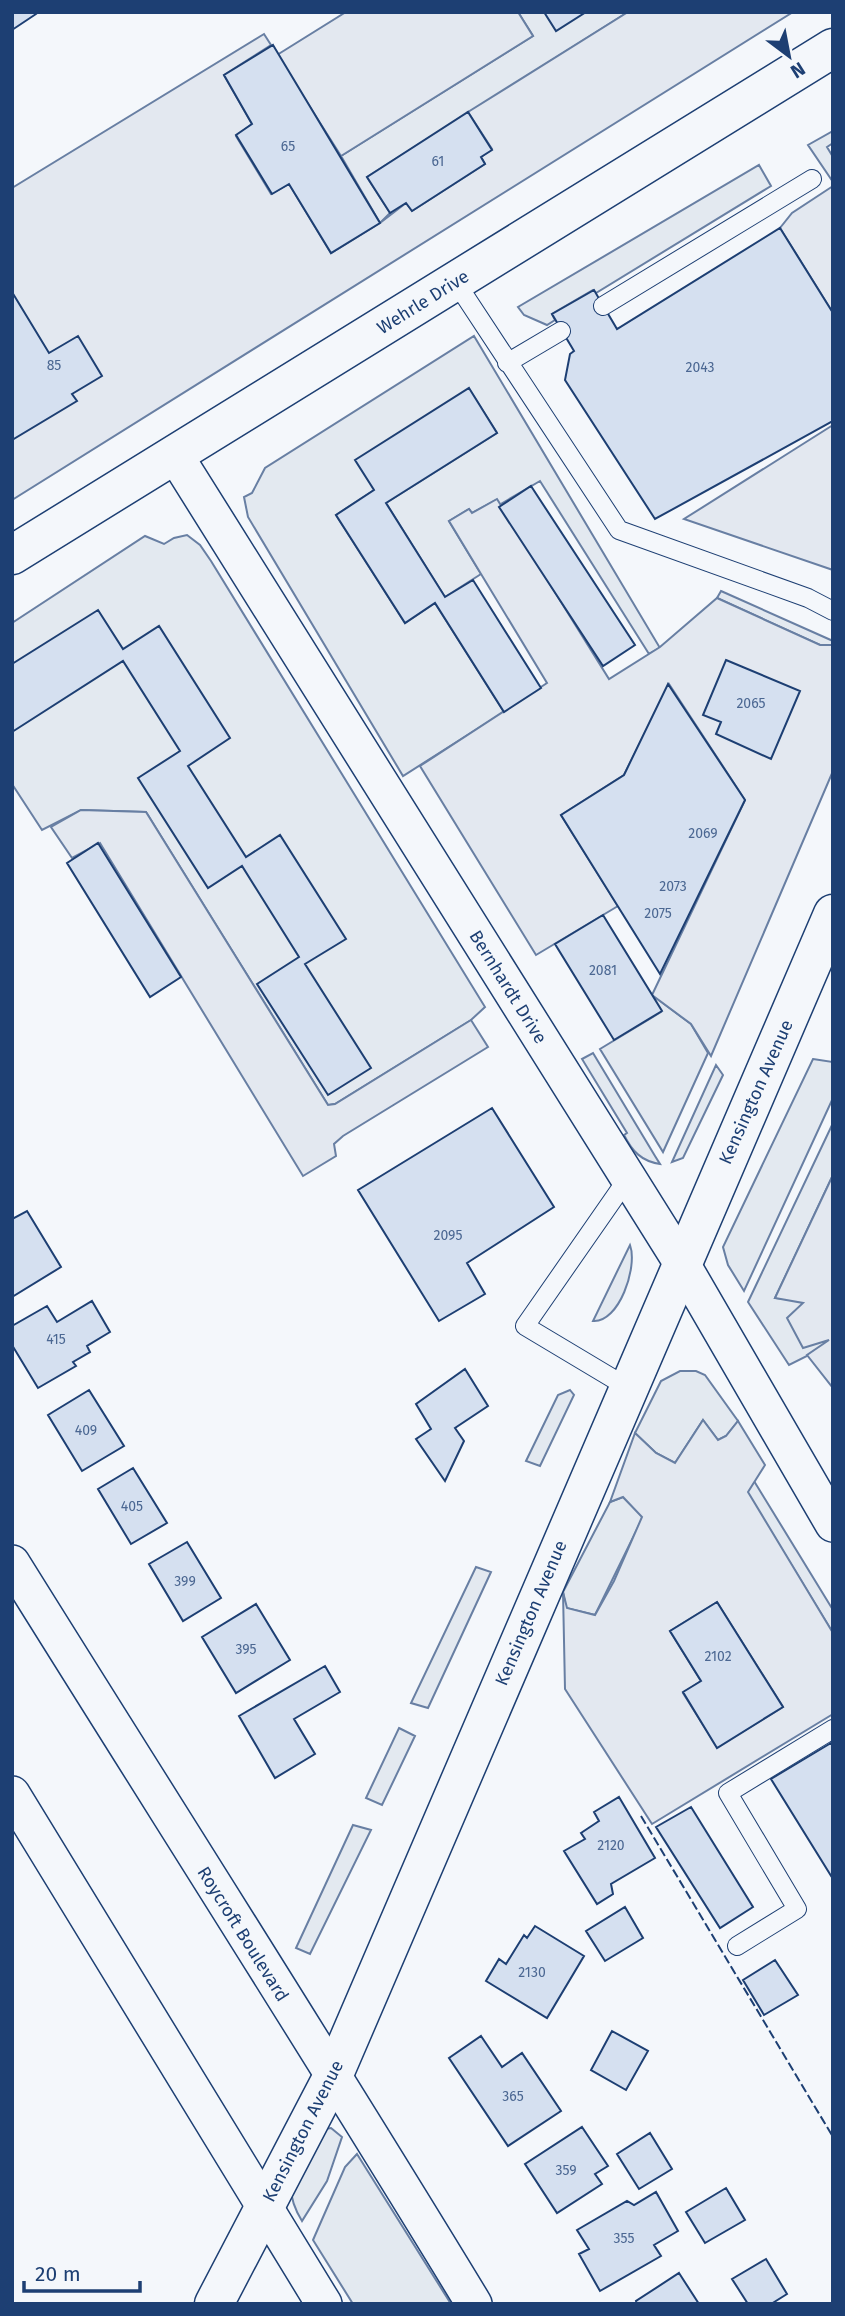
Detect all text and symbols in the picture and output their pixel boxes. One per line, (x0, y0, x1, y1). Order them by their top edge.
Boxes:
north arrow (754, 21, 824, 91)
text: N (786, 57, 809, 83)
house number: 65 (281, 138, 295, 155)
house number: 61 (432, 153, 444, 170)
street label: Wehrle Drive (373, 265, 473, 339)
house number: 85 (47, 357, 61, 374)
house number: 2043 (686, 359, 714, 376)
house number: 2065 (736, 695, 766, 712)
house number: 2069 (688, 825, 718, 842)
house number: 2073 (659, 878, 687, 895)
house number: 2075 (644, 905, 672, 922)
street label: Bernhardt Drive (464, 926, 552, 1048)
house number: 2081 (589, 962, 617, 979)
street label: Kensington Avenue (714, 1016, 798, 1168)
house number: 2095 (434, 1227, 462, 1244)
house number: 415 (46, 1331, 66, 1348)
house number: 409 (75, 1422, 97, 1439)
house number: 405 (121, 1498, 143, 1515)
street label: Kensington Avenue (490, 1537, 572, 1689)
house number: 399 (174, 1573, 196, 1590)
house number: 395 (235, 1641, 257, 1658)
house number: 2102 (704, 1648, 732, 1665)
house number: 2120 (597, 1837, 625, 1854)
street label: Roycroft Boulevard (193, 1862, 293, 2006)
house number: 2130 (518, 1964, 546, 1981)
street label: Kensington Avenue (258, 2057, 348, 2205)
house number: 365 (502, 2088, 524, 2105)
house number: 359 (555, 2162, 577, 2179)
house number: 355 (614, 2230, 634, 2247)
scale bar (24, 2250, 140, 2294)
text: 20 m (35, 2261, 81, 2287)

